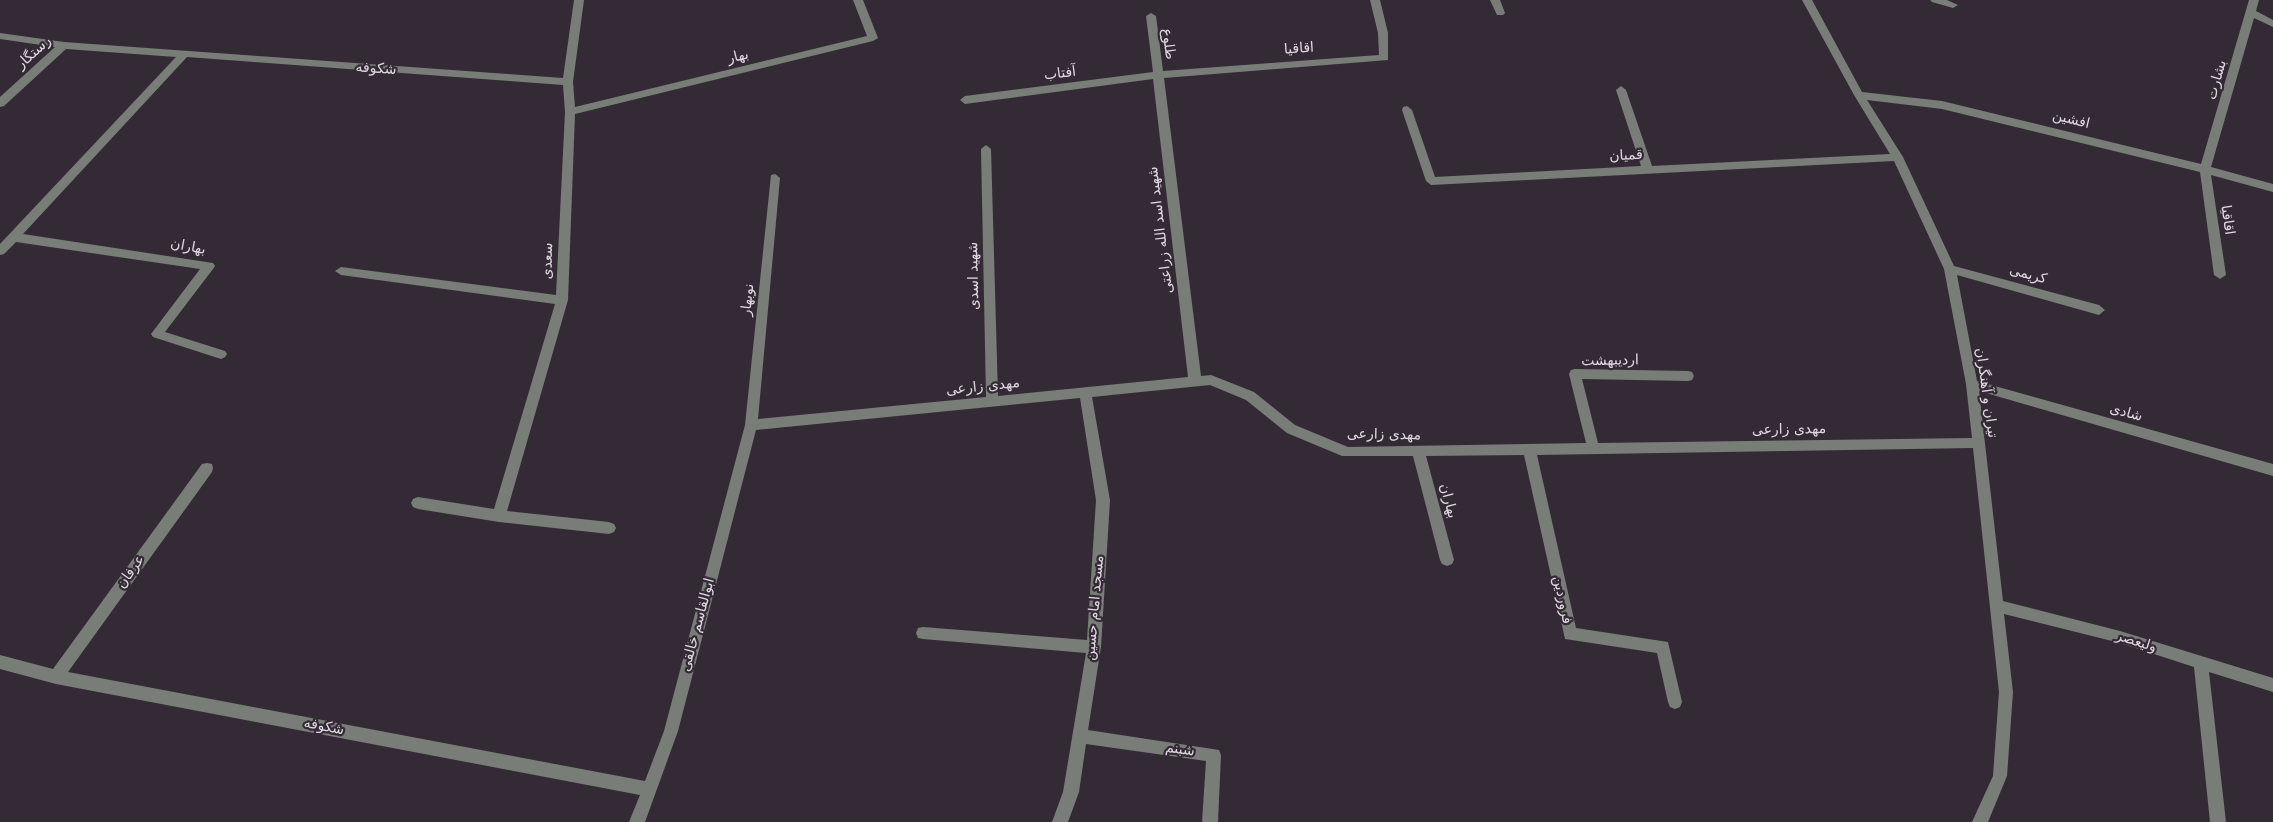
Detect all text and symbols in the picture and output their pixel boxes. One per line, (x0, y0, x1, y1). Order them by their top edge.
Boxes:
street label: طلوع (1158, 27, 1178, 61)
street label: رستگار (13, 33, 55, 73)
street label: اقاقیا (1283, 40, 1315, 58)
street label: بهار (726, 46, 750, 68)
street label: بشارت (2203, 58, 2231, 102)
street label: شکوفه (355, 59, 397, 79)
street label: آفتاب (1043, 64, 1077, 84)
street label: افشین (2051, 107, 2091, 133)
street label: قمیان (1609, 147, 1643, 165)
street label: شهید اسد الله زراعتی (1145, 165, 1177, 295)
street label: اقاقیا (2217, 204, 2237, 236)
street label: بهاران (169, 235, 207, 259)
street label: سعدی (539, 242, 557, 280)
street label: شهید اسدی (965, 242, 983, 310)
street label: کریمی (2007, 262, 2049, 288)
street label: نوبهار (738, 283, 758, 317)
street label: تیران و آهنگران (1971, 347, 2001, 439)
street label: اردیبهشت (1581, 352, 1639, 370)
street label: مهدی زارعی (945, 375, 1021, 399)
street label: شادی (2108, 400, 2144, 426)
street label: مهدی زارعی (1752, 421, 1826, 439)
street label: مهدی زارعی (1347, 426, 1421, 444)
street label: بهاران (1435, 482, 1461, 520)
street label: عرفان (113, 552, 149, 592)
street label: مسجد امام حسین (1082, 555, 1108, 661)
street label: فروردین (1549, 574, 1575, 626)
street label: ابوالقاسم خالقی (677, 576, 719, 674)
street label: ولیعصر (2114, 628, 2158, 656)
street label: شکوفه (302, 715, 346, 739)
street label: شبنم (1164, 740, 1196, 760)

